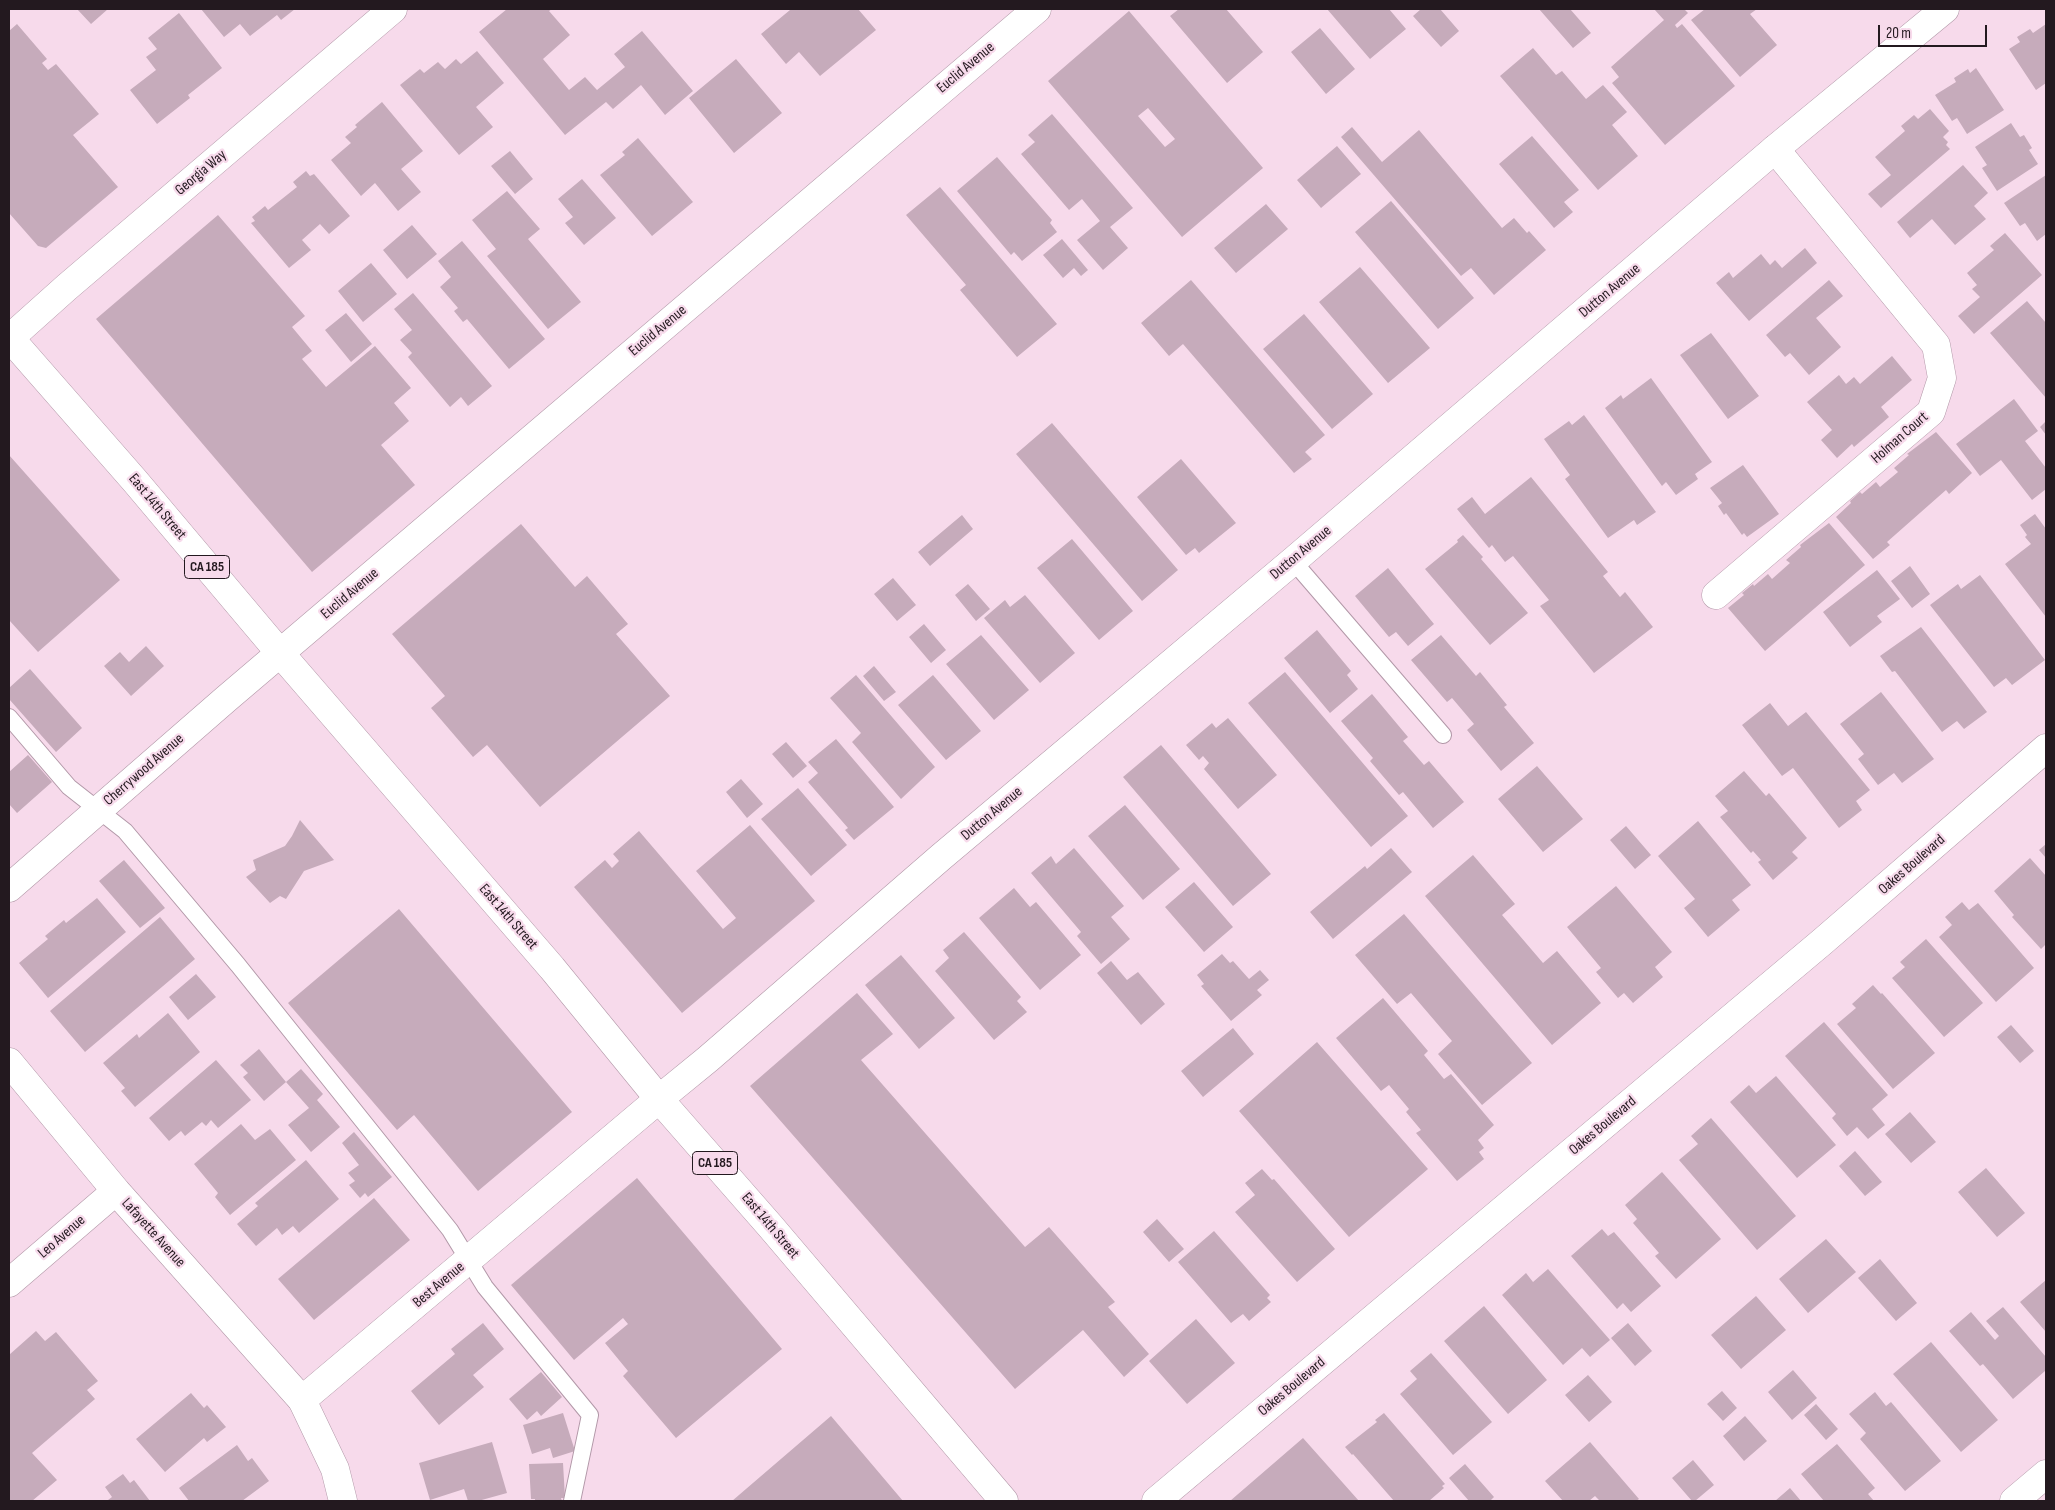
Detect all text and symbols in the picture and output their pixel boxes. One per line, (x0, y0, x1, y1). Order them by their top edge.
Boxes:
scale bar (1880, 15, 1989, 47)
text: 20 m (1886, 24, 1911, 43)
street label: Euclid Avenue (934, 39, 998, 97)
street label: Georgia Way (172, 146, 230, 200)
street label: Dutton Avenue (1576, 260, 1644, 322)
street label: Euclid Avenue (626, 302, 690, 360)
street label: Holman Court (1868, 408, 1932, 468)
street label: East 14th Street (124, 470, 190, 544)
street label: Dutton Avenue (1267, 522, 1335, 584)
road number: CA 185 (184, 556, 230, 578)
street label: Euclid Avenue (318, 565, 382, 623)
street label: Cherrywood Avenue (100, 730, 188, 810)
street label: Dutton Avenue (958, 783, 1026, 845)
street label: Oakes Boulevard (1875, 831, 1949, 899)
street label: East 14th Street (475, 881, 541, 953)
street label: Oakes Boulevard (1566, 1093, 1640, 1159)
road number: CA 185 (692, 1152, 738, 1174)
street label: East 14th Street (737, 1189, 803, 1263)
street label: Lafayette Avenue (117, 1195, 189, 1271)
street label: Leo Avenue (35, 1212, 89, 1262)
street label: Best Avenue (410, 1258, 468, 1312)
street label: Oakes Boulevard (1255, 1354, 1329, 1420)

